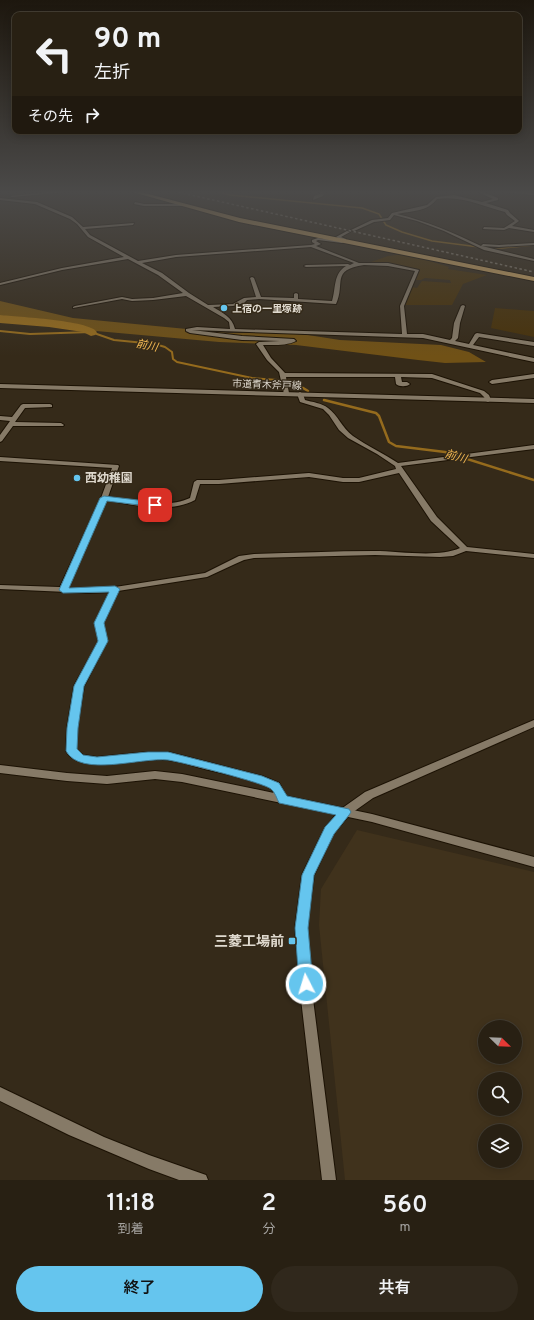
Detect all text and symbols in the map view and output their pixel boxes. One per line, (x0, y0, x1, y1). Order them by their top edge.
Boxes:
text: 90 m (94, 22, 161, 58)
icon: left (28, 28, 80, 80)
text: 左折 (94, 62, 130, 85)
icon: right (81, 104, 103, 126)
text: その先 (28, 108, 73, 127)
marker: 上宿の一里塚跡 (219, 303, 229, 313)
place label: 上宿の一里塚跡 (232, 303, 302, 316)
water label: 前川 (135, 337, 160, 355)
street label: 市道青木斧戸線 (232, 378, 302, 393)
water label: 前川 (443, 447, 469, 467)
place label: 西幼稚園 (85, 471, 133, 487)
marker: 西幼稚園 (72, 473, 82, 483)
pin (138, 488, 172, 522)
icon: arrive (144, 494, 166, 516)
place label: 三菱工場前 (214, 933, 284, 951)
marker: 三菱工場前 (287, 936, 297, 946)
position arrow (285, 963, 327, 1005)
north arrow (478, 1020, 522, 1064)
map controls (478, 1020, 522, 1168)
button: search (478, 1072, 522, 1116)
button: layers (478, 1124, 522, 1168)
text: 11:18 (106, 1189, 155, 1219)
text: 2 (262, 1189, 276, 1219)
text: 560 (383, 1191, 428, 1221)
text: m (400, 1220, 411, 1236)
text: 到着 (118, 1222, 144, 1238)
text: 分 (262, 1222, 275, 1238)
button: 終了 (16, 1266, 263, 1312)
button: 共有 (271, 1266, 518, 1312)

